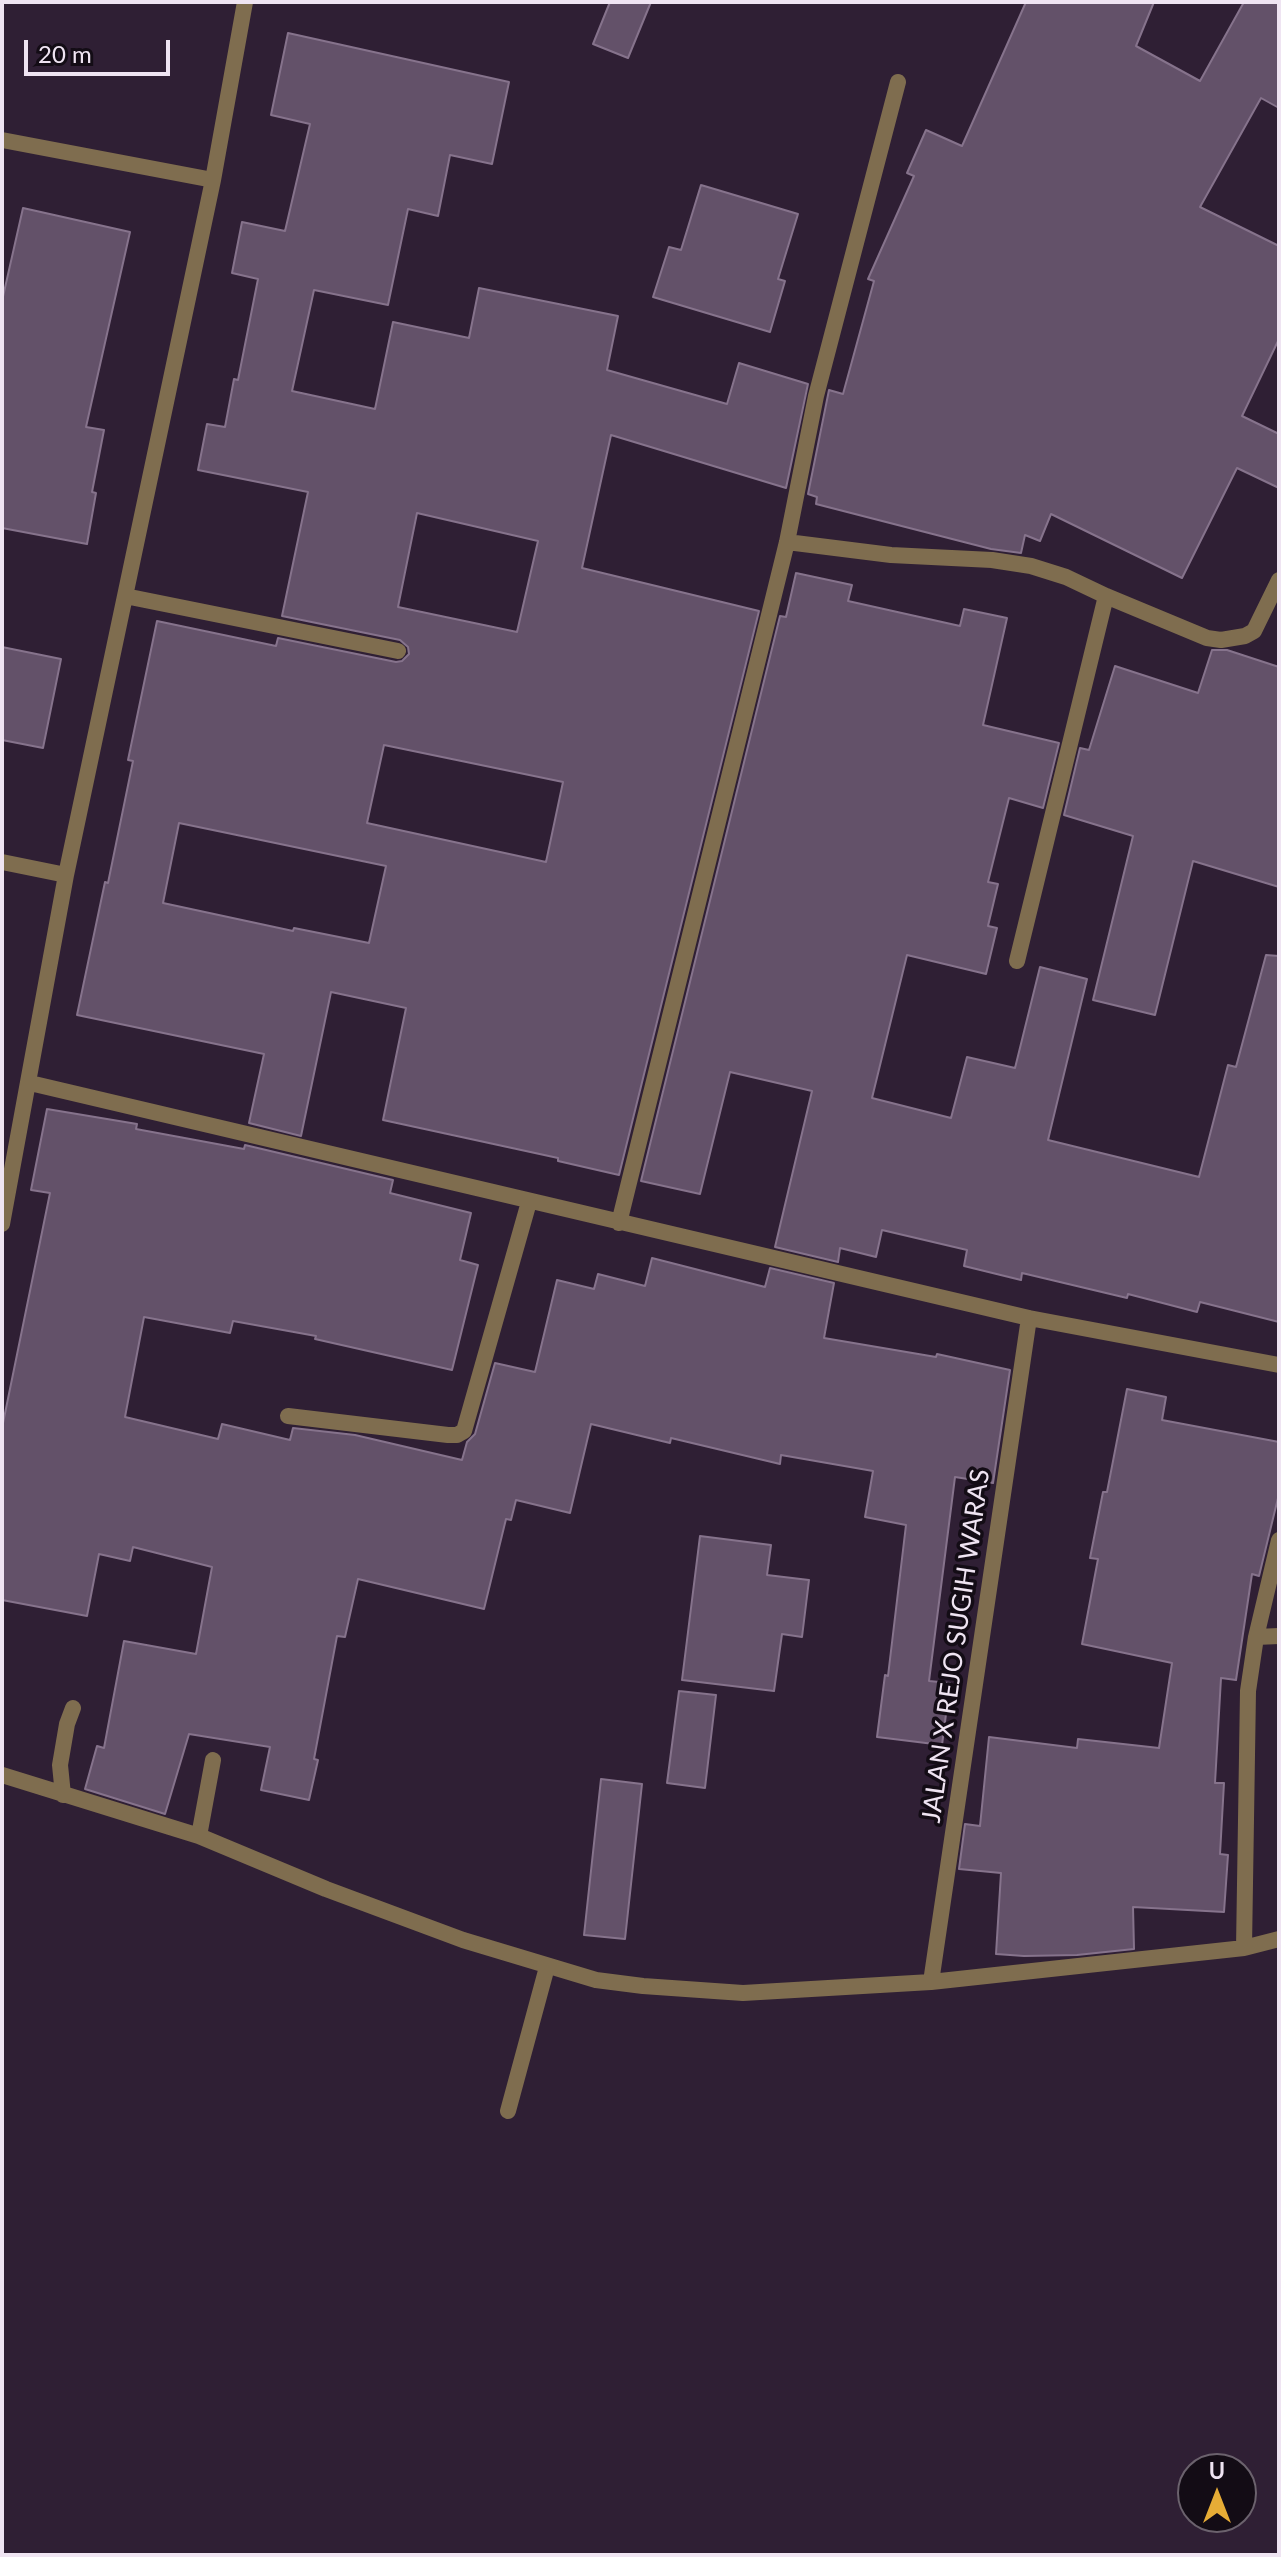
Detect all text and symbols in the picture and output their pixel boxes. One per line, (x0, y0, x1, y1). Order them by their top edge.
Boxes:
scale bar (28, 24, 174, 74)
text: 20 m (38, 39, 92, 68)
street label: JALAN X REJO SUGIH WARAS (916, 1467, 996, 1825)
north arrow (1177, 2453, 1257, 2533)
text: U (1209, 2457, 1225, 2484)

